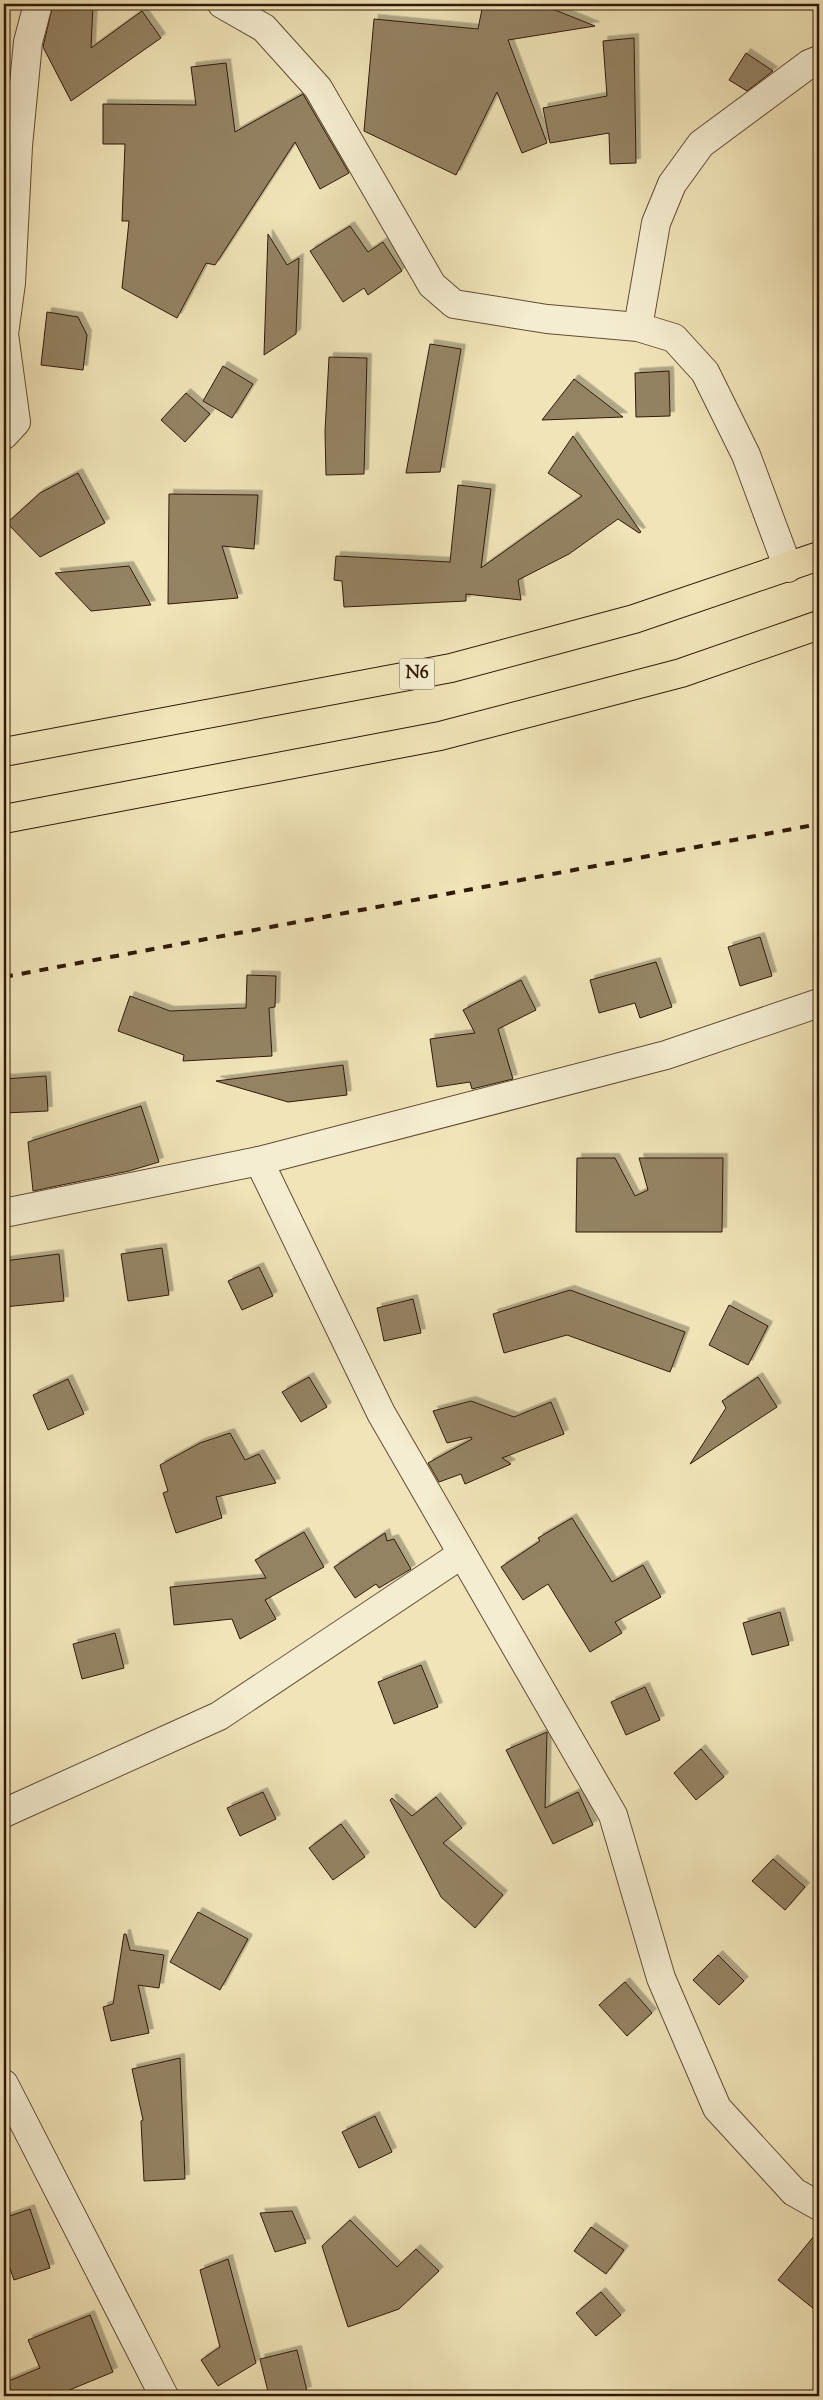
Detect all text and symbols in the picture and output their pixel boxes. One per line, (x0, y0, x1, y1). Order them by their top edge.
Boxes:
road number: N6 (400, 659, 434, 690)

